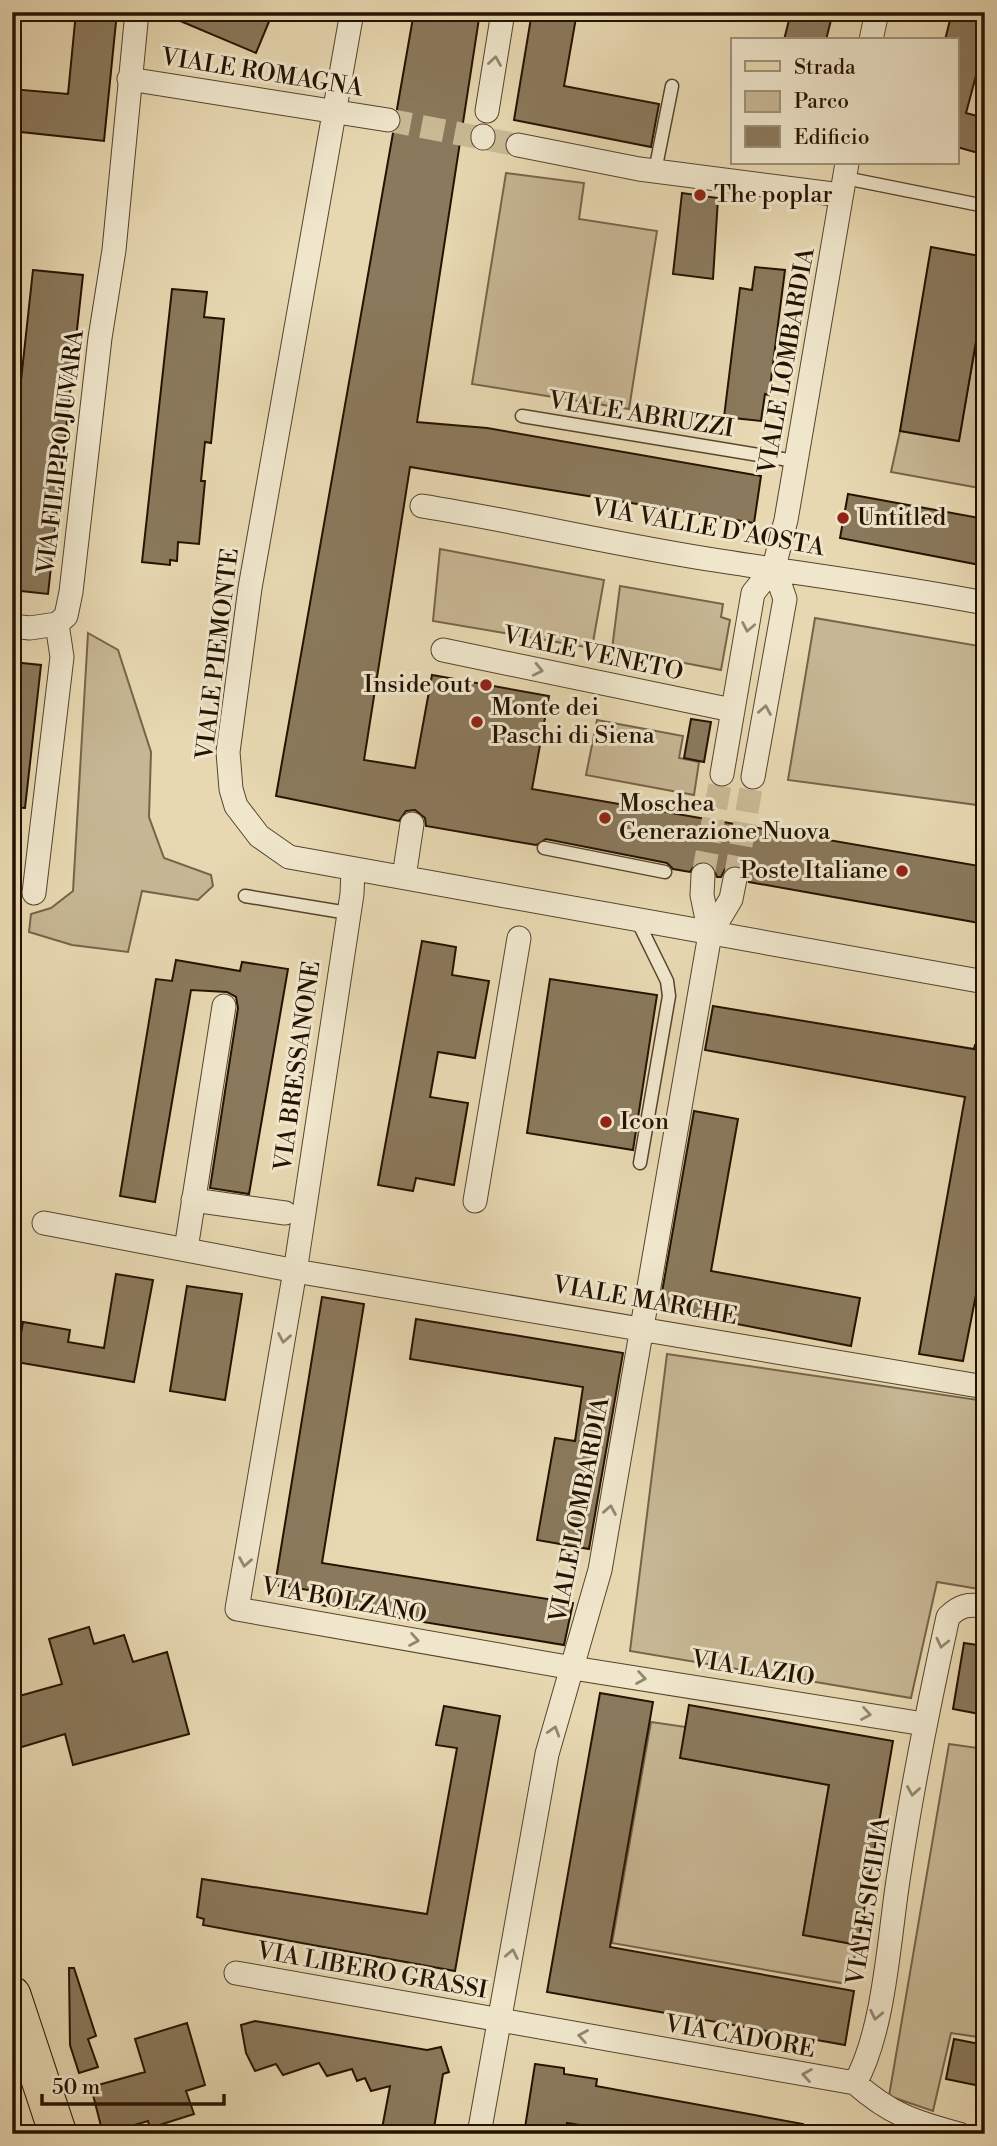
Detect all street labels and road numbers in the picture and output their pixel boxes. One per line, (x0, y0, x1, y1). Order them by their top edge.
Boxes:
street label: VIALE ROMAGNA (158, 42, 365, 104)
street label: VIALE LOMBARDIA (752, 245, 822, 477)
street label: VIA FILIPPO JUVARA (31, 327, 91, 577)
street label: VIALE ABRUZZI (545, 385, 736, 444)
street label: VIA VALLE D'AOSTA (588, 493, 827, 563)
street label: VIALE PIEMONTE (190, 546, 246, 763)
street label: VIALE VENETO (499, 620, 686, 688)
street label: VIA BRESSANONE (268, 959, 328, 1174)
street label: VIALE MARCHE (549, 1270, 740, 1332)
street label: VIALE LOMBARDIA (543, 1394, 617, 1626)
street label: VIA BOLZANO (258, 1572, 429, 1630)
street label: VIA LAZIO (688, 1644, 817, 1694)
street label: VIALE SICILIA (841, 1814, 897, 1988)
street label: VIA LIBERO GRASSI (253, 1936, 490, 2006)
street label: VIA CADORE (662, 2009, 817, 2065)

